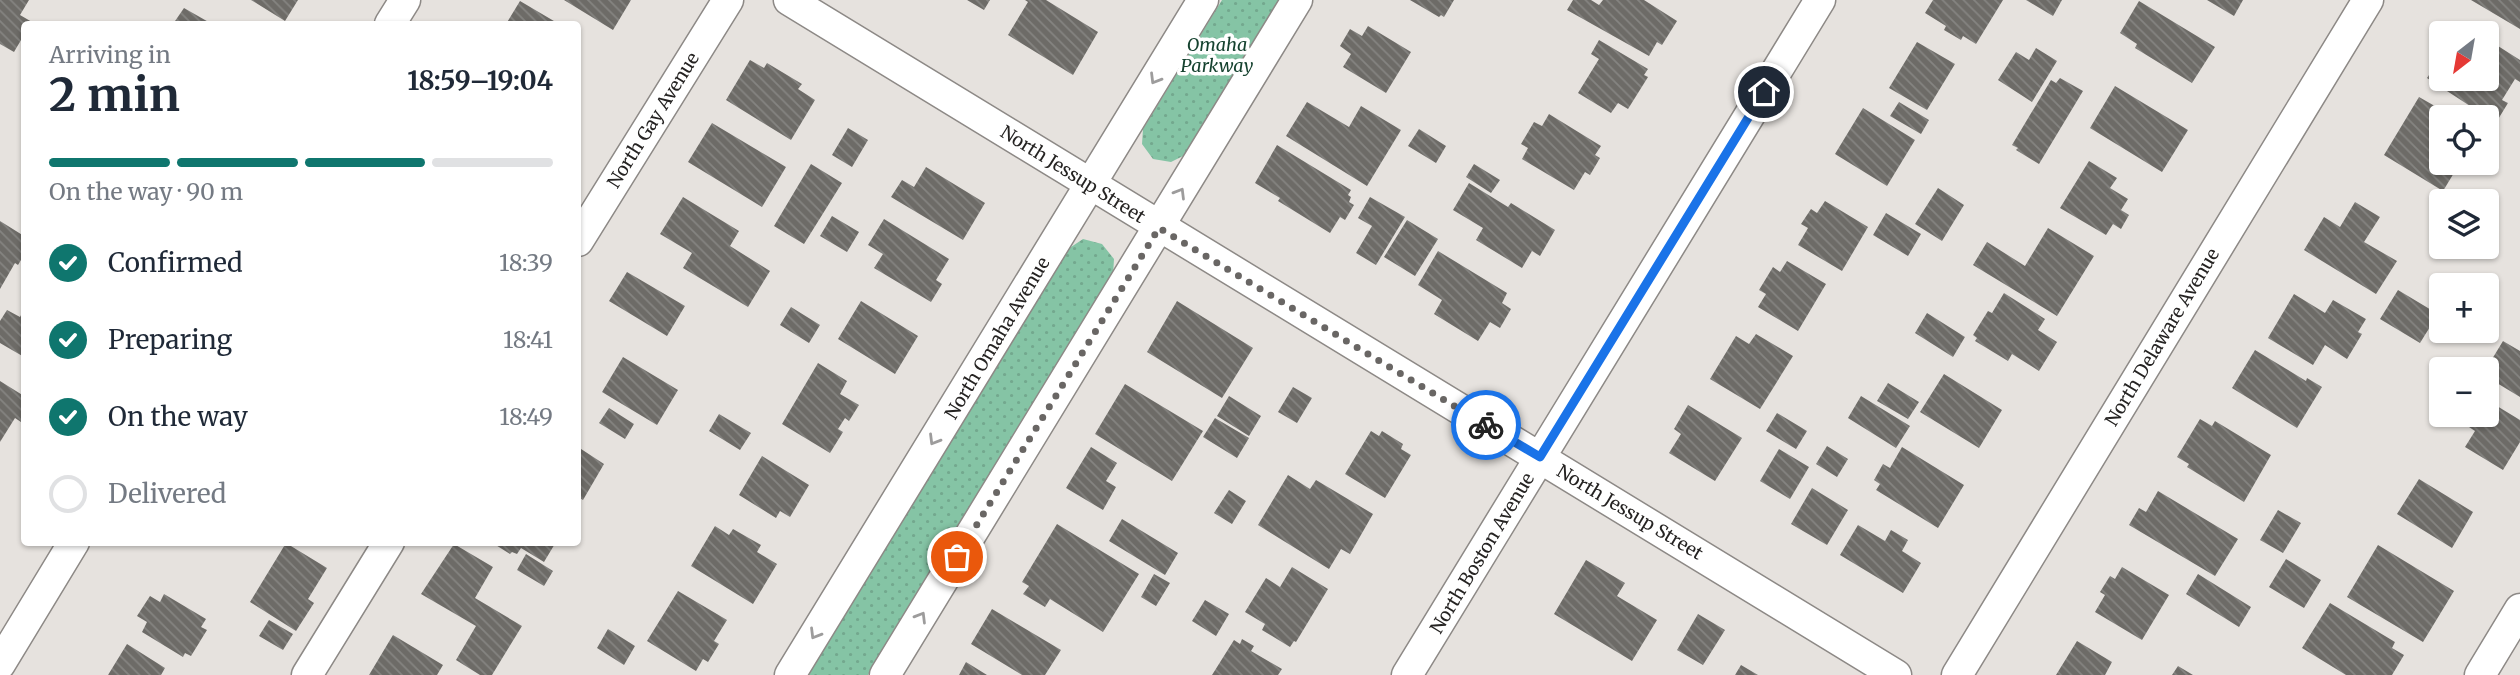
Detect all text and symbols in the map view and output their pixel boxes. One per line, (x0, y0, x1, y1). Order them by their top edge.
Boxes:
north arrow (2429, 21, 2499, 91)
map controls (2429, 21, 2499, 427)
park label: Omaha Parkway (1181, 33, 1254, 77)
text: Arriving in (49, 40, 171, 69)
street label: North Gay Avenue (602, 48, 704, 192)
pin (1734, 62, 1794, 122)
text: 18:59–19:04 (407, 64, 553, 97)
text: 2 min (49, 66, 180, 124)
one-way arrow (1150, 72, 1163, 85)
icon: home (1745, 73, 1783, 111)
button: locate (2429, 105, 2499, 175)
street label: North Jessup Street (996, 120, 1150, 228)
text: On the way · 90 m (49, 177, 243, 206)
one-way arrow (1172, 187, 1185, 200)
button: layers (2429, 189, 2499, 259)
icon: check (49, 244, 87, 282)
street label: North Delaware Avenue (2100, 244, 2224, 430)
text: Confirmed (108, 246, 243, 279)
text: 18:39 (499, 248, 553, 277)
street label: North Omaha Avenue (939, 253, 1055, 423)
button: + (2429, 273, 2499, 343)
icon: check (49, 321, 87, 359)
text: Preparing (108, 323, 232, 356)
text: 18:41 (503, 325, 553, 354)
button: − (2429, 357, 2499, 427)
courier (1451, 390, 1521, 460)
icon: check (49, 398, 87, 436)
text: On the way (108, 400, 248, 433)
text: 18:49 (499, 402, 553, 431)
icon: bike (1467, 406, 1505, 444)
one-way arrow (929, 433, 942, 446)
street label: North Jessup Street (1553, 459, 1707, 565)
street label: North Boston Avenue (1425, 468, 1539, 638)
text: Delivered (108, 477, 227, 510)
pin (927, 527, 987, 587)
icon: bag (938, 538, 976, 576)
one-way arrow (912, 611, 925, 624)
one-way arrow (810, 627, 823, 640)

